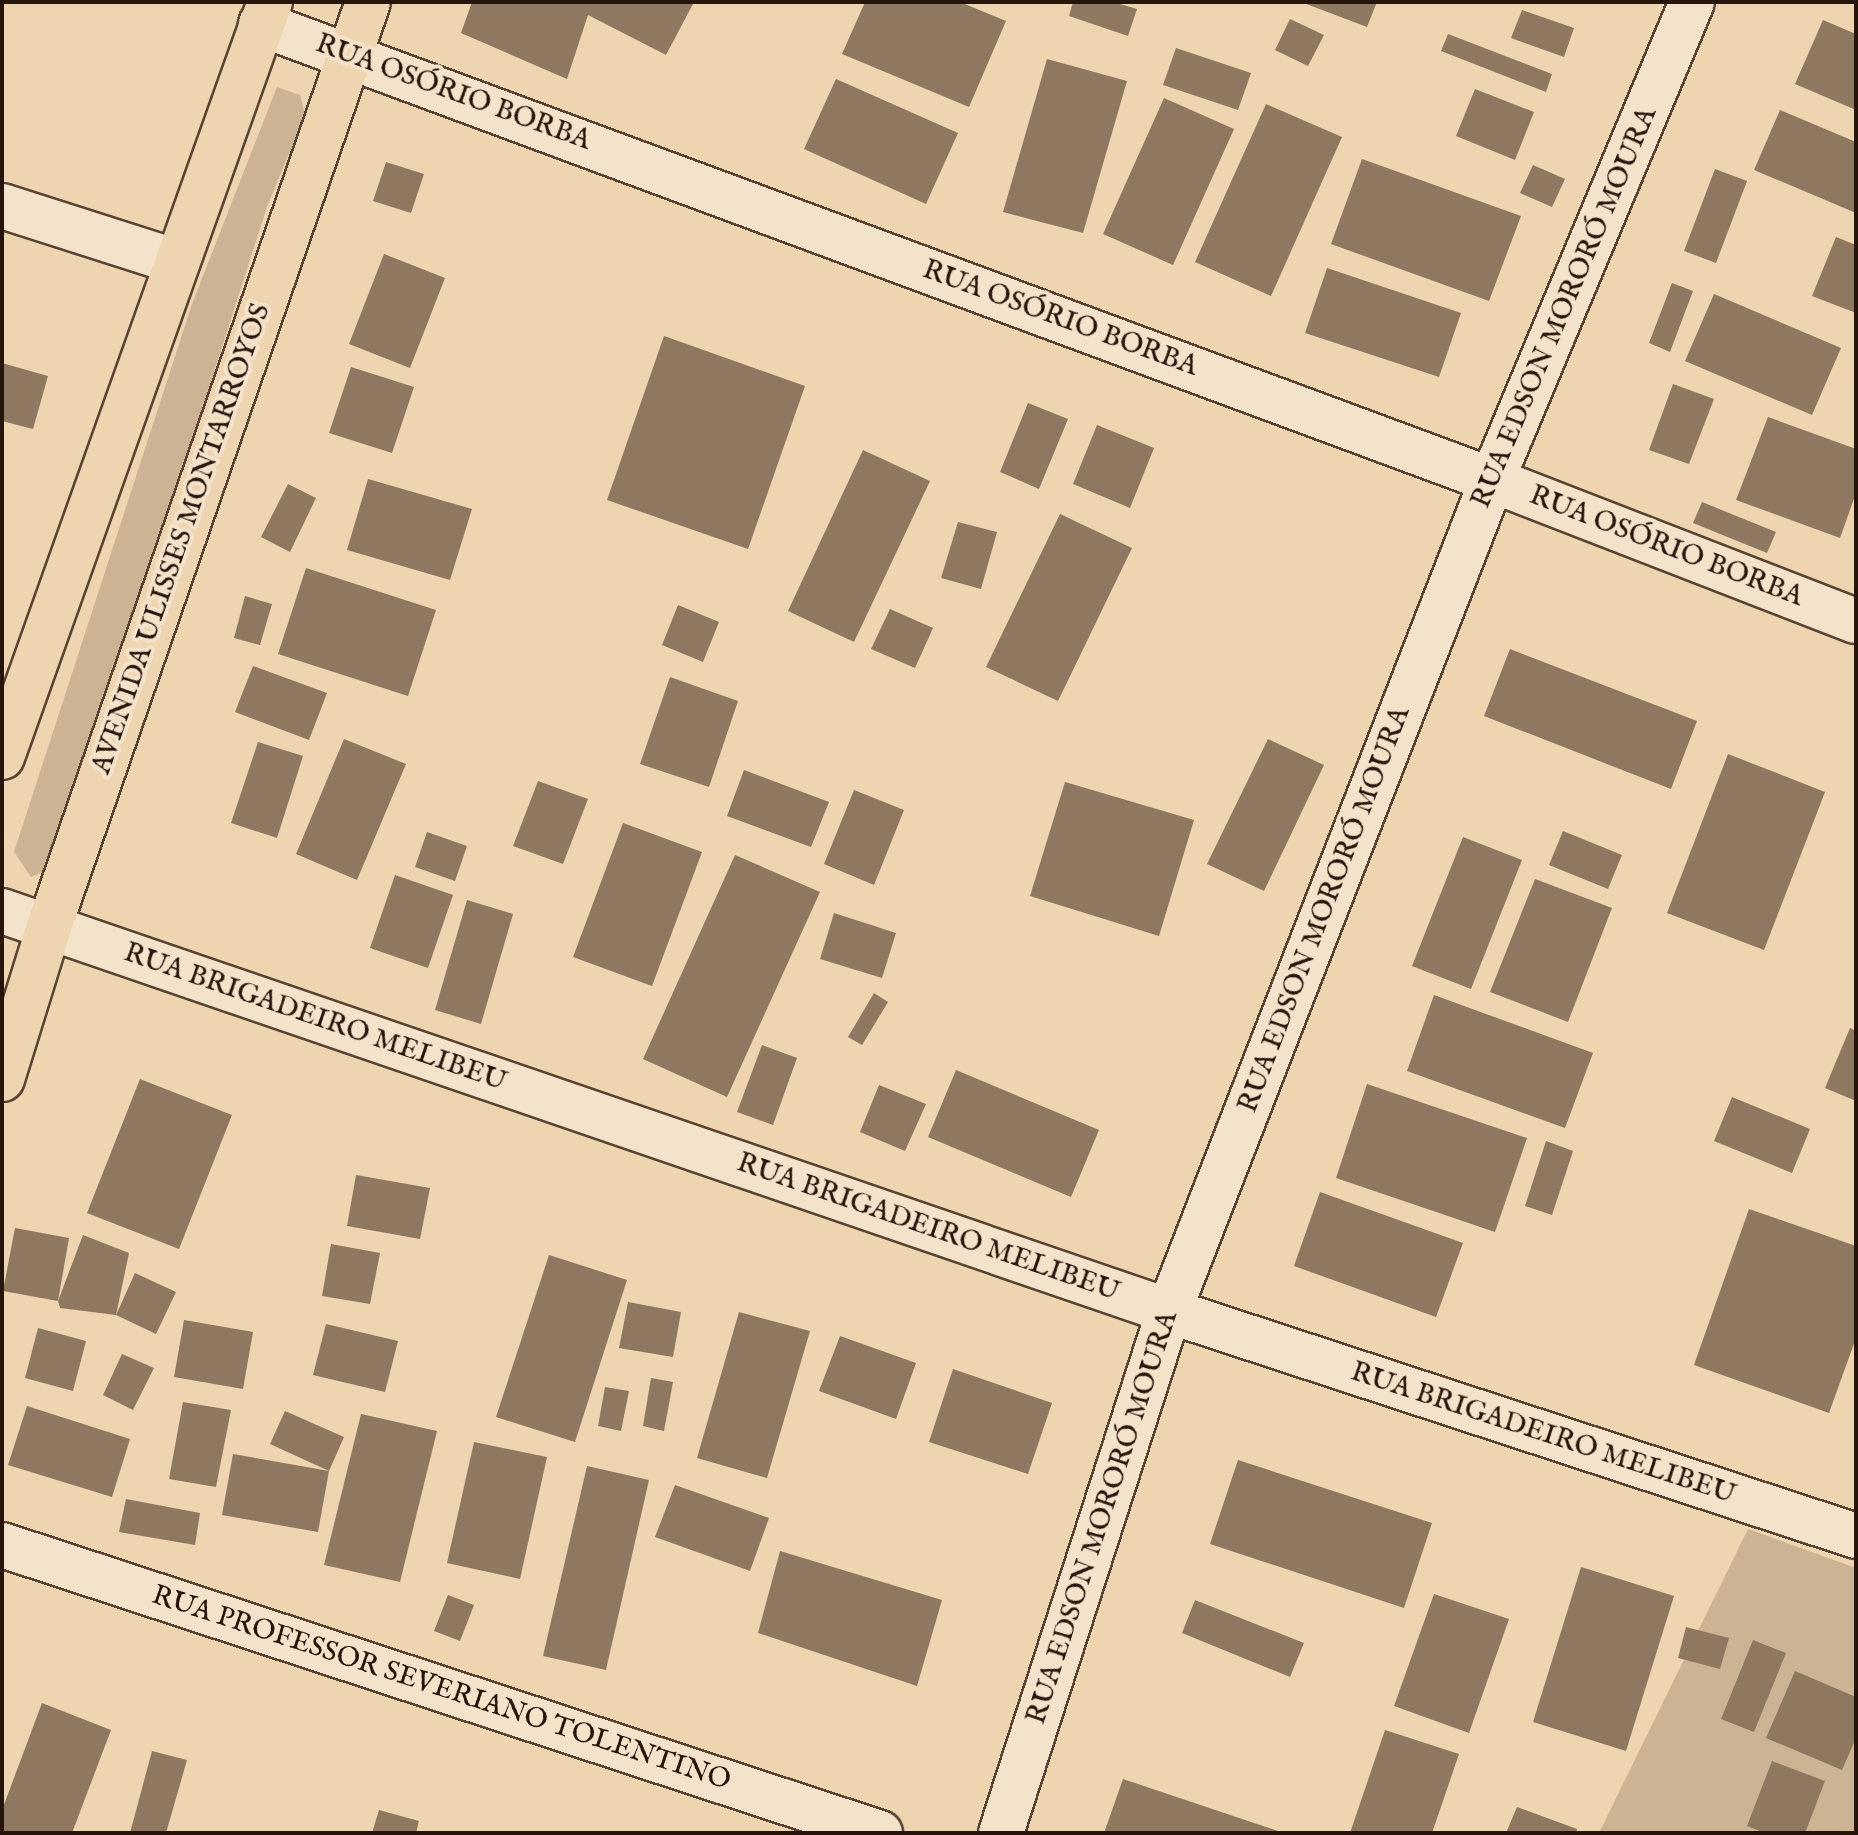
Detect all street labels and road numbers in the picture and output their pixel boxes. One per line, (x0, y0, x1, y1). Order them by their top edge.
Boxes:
street label: RUA OSÓRIO BORBA (311, 28, 595, 158)
street label: RUA EDSON MORORÓ MOURA (1465, 102, 1665, 514)
street label: RUA OSÓRIO BORBA (918, 254, 1202, 384)
street label: AVENIDA ULISSES MONTARROYOS (86, 299, 278, 779)
street label: RUA OSÓRIO BORBA (1524, 479, 1808, 615)
street label: RUA EDSON MORORÓ MOURA (1232, 702, 1418, 1118)
street label: RUA BRIGADEIRO MELIBEU (119, 937, 511, 1099)
street label: RUA BRIGADEIRO MELIBEU (732, 1147, 1124, 1309)
street label: RUA EDSON MORORÓ MOURA (1020, 1307, 1186, 1729)
street label: RUA BRIGADEIRO MELIBEU (1346, 1356, 1740, 1512)
street label: RUA PROFESSOR SEVERIANO TOLENTINO (147, 1579, 735, 1799)

